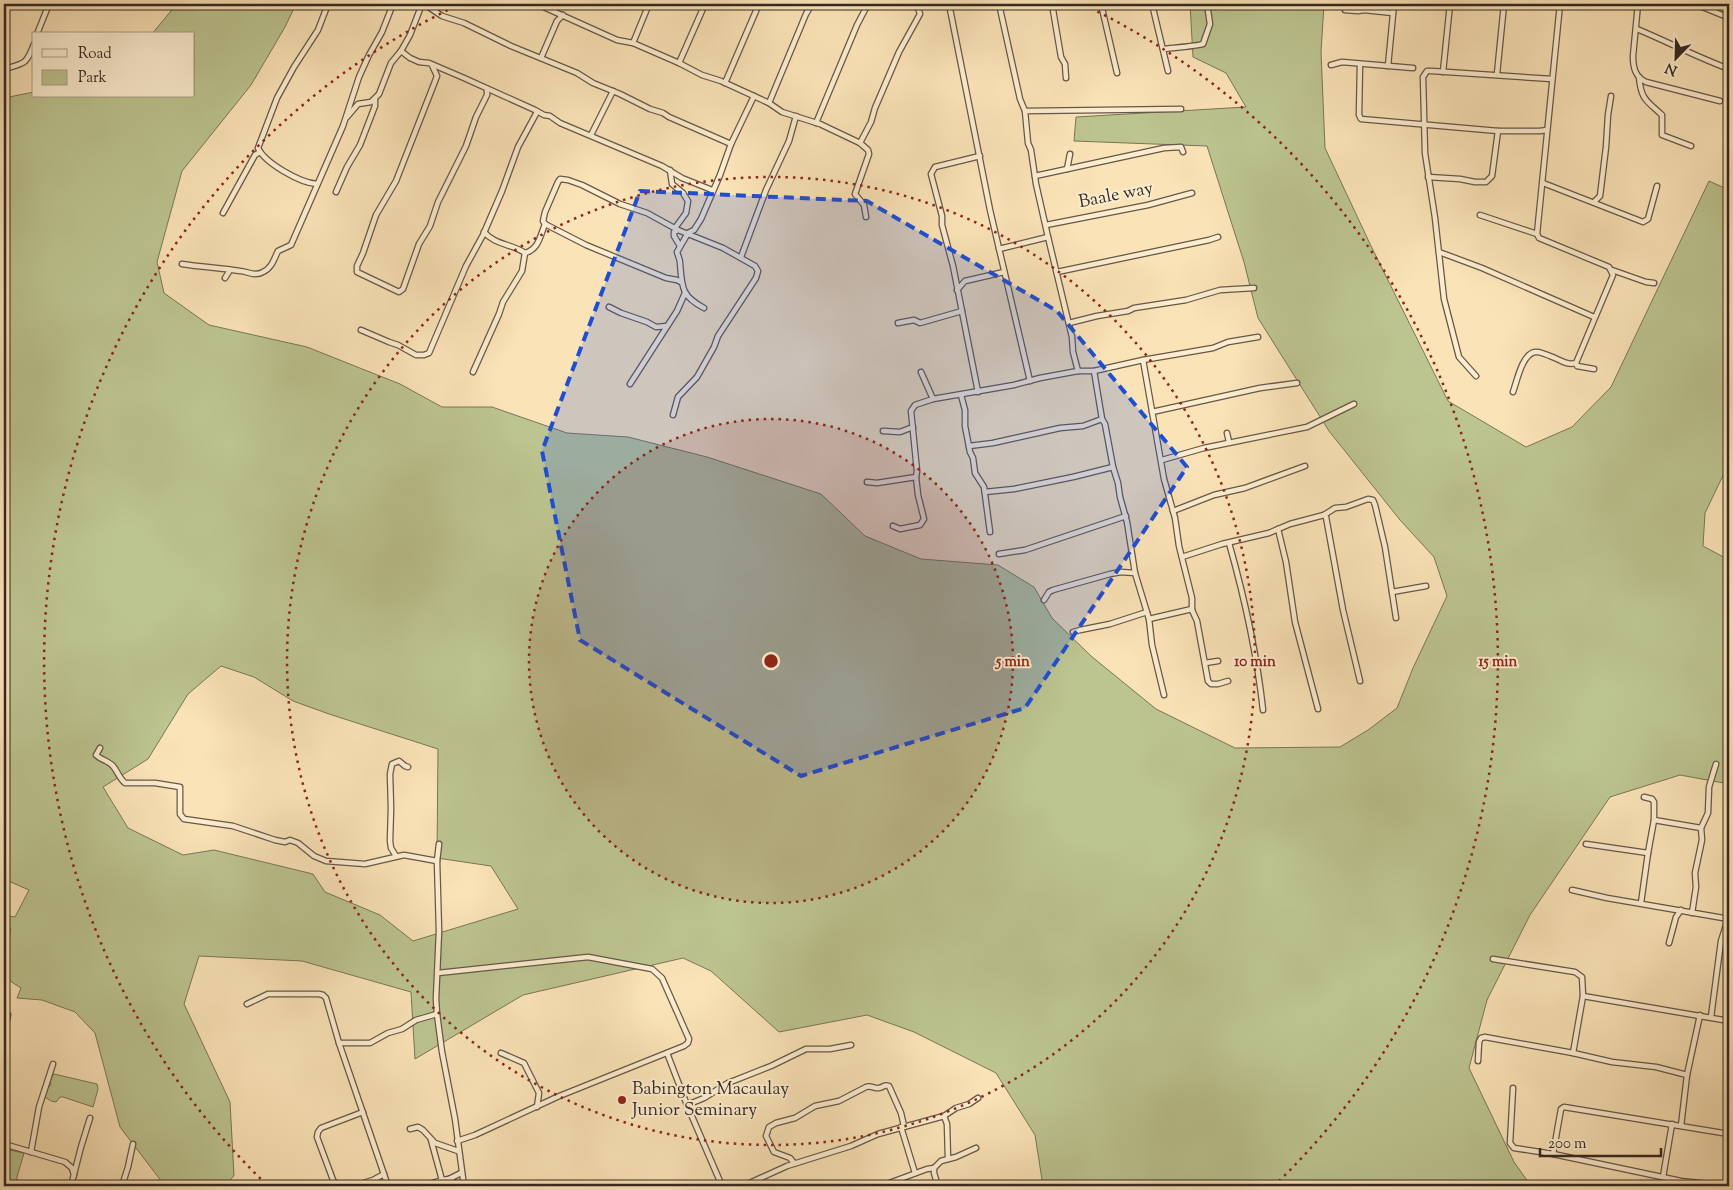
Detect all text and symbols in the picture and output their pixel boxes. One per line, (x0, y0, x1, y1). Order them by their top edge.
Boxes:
legend (32, 32, 195, 98)
north arrow (1650, 32, 1700, 82)
text: Road (78, 44, 112, 65)
text: N (1663, 57, 1681, 80)
text: Park (78, 68, 107, 89)
street label: Baale way (1076, 176, 1156, 216)
centre of rings (762, 652, 780, 670)
text: 5 min (995, 652, 1030, 673)
text: 10 min (1234, 652, 1276, 673)
text: 15 min (1479, 652, 1518, 673)
place label: Babington Macaulay Junior Seminary (631, 1077, 789, 1124)
marker: Babington Macaulay Junior Seminary (616, 1094, 628, 1106)
scale bar (1540, 1125, 1662, 1157)
text: 200 m (1548, 1134, 1587, 1155)

